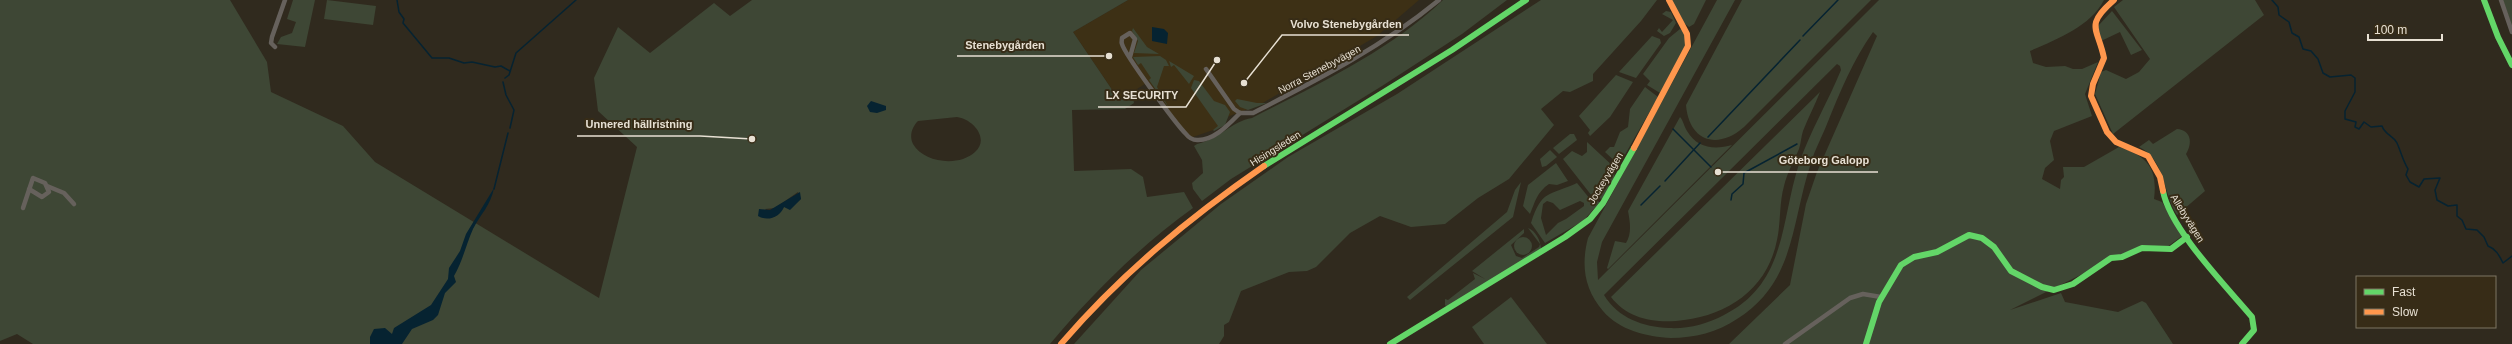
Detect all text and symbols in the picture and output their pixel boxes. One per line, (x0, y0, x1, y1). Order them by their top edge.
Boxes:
callout: Volvo Stenebygården (1282, 12, 1409, 35)
scale bar (2368, 16, 2442, 42)
text: Volvo Stenebygården (1290, 18, 1402, 30)
text: 100 m (2374, 23, 2407, 37)
callout: Stenebygården (957, 33, 1052, 56)
text: Stenebygården (965, 39, 1045, 51)
street label: Norra Stenebyvägen (1276, 43, 1362, 96)
callout: LX SECURITY (1098, 84, 1186, 107)
text: LX SECURITY (1106, 89, 1179, 101)
callout: Unnered hällristning (577, 113, 700, 136)
text: Unnered hällristning (586, 118, 692, 130)
street label: Hisingsleden (1248, 129, 1302, 168)
callout: Göteborg Galopp (1771, 149, 1878, 172)
street label: Jockeyvägen (1586, 150, 1625, 206)
text: Göteborg Galopp (1779, 154, 1869, 166)
street label: Allebyvägen (2168, 192, 2207, 244)
legend (2356, 276, 2496, 328)
text: Fast (2392, 285, 2416, 299)
text: Slow (2392, 305, 2418, 319)

